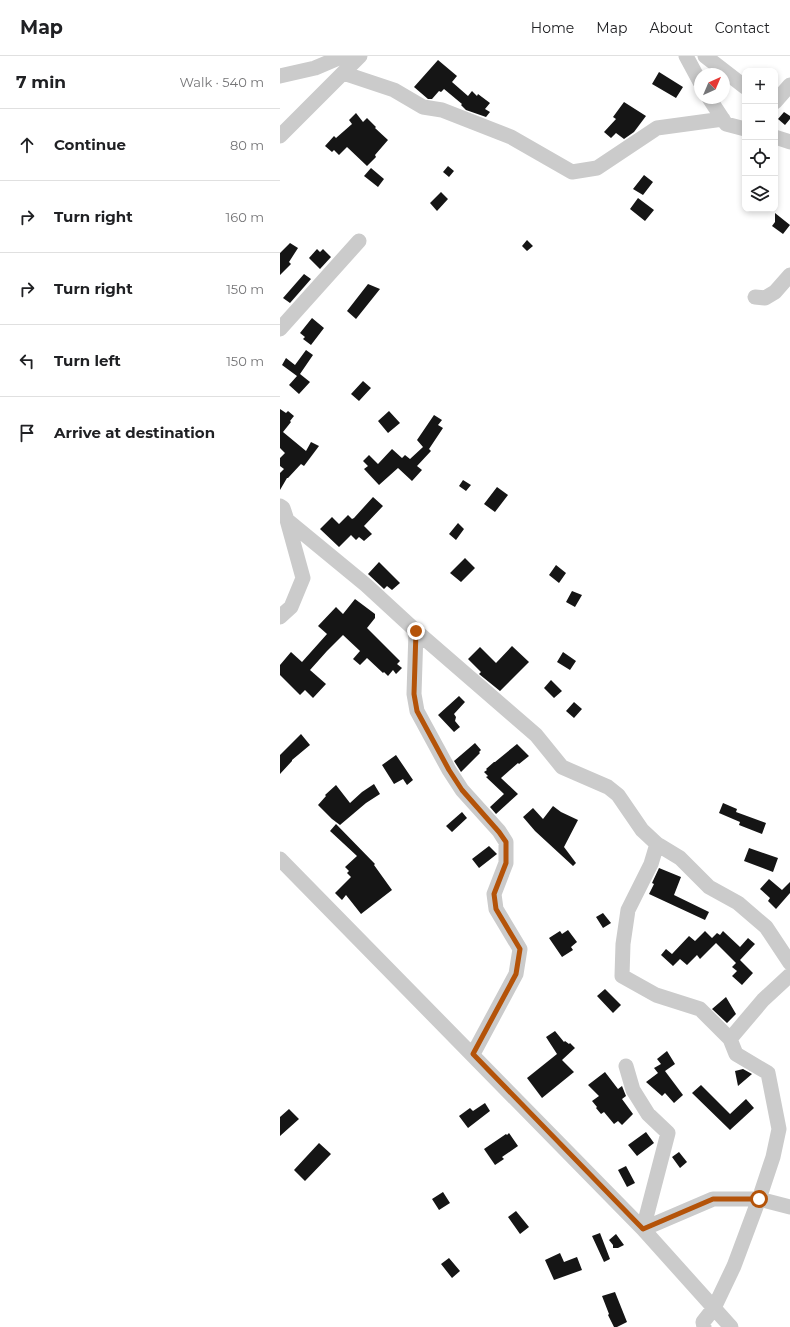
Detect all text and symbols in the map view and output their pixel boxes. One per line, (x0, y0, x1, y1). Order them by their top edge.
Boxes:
text: Map (20, 16, 63, 39)
text: Home (531, 19, 574, 37)
text: Map (596, 19, 627, 37)
text: About (649, 19, 693, 37)
text: Contact (715, 19, 770, 37)
north arrow (694, 68, 730, 104)
map controls (742, 68, 778, 212)
button: + (742, 68, 778, 104)
text: 7 min (16, 72, 66, 92)
text: Walk · 540 m (179, 74, 264, 90)
button: − (742, 104, 778, 140)
icon: ahead (16, 134, 38, 156)
text: Continue (54, 135, 126, 154)
text: 80 m (230, 137, 264, 153)
button: locate (742, 140, 778, 176)
button: layers (742, 176, 778, 212)
icon: right (16, 206, 38, 228)
text: Turn right (54, 207, 133, 226)
text: 160 m (226, 209, 264, 225)
icon: right (16, 278, 38, 300)
text: Turn right (54, 279, 133, 298)
text: 150 m (226, 281, 264, 297)
icon: left (16, 350, 38, 372)
text: Turn left (54, 351, 121, 370)
text: 150 m (226, 353, 264, 369)
icon: arrive (16, 422, 38, 444)
text: Arrive at destination (54, 423, 215, 442)
route end (407, 622, 425, 640)
route start (750, 1190, 768, 1208)

